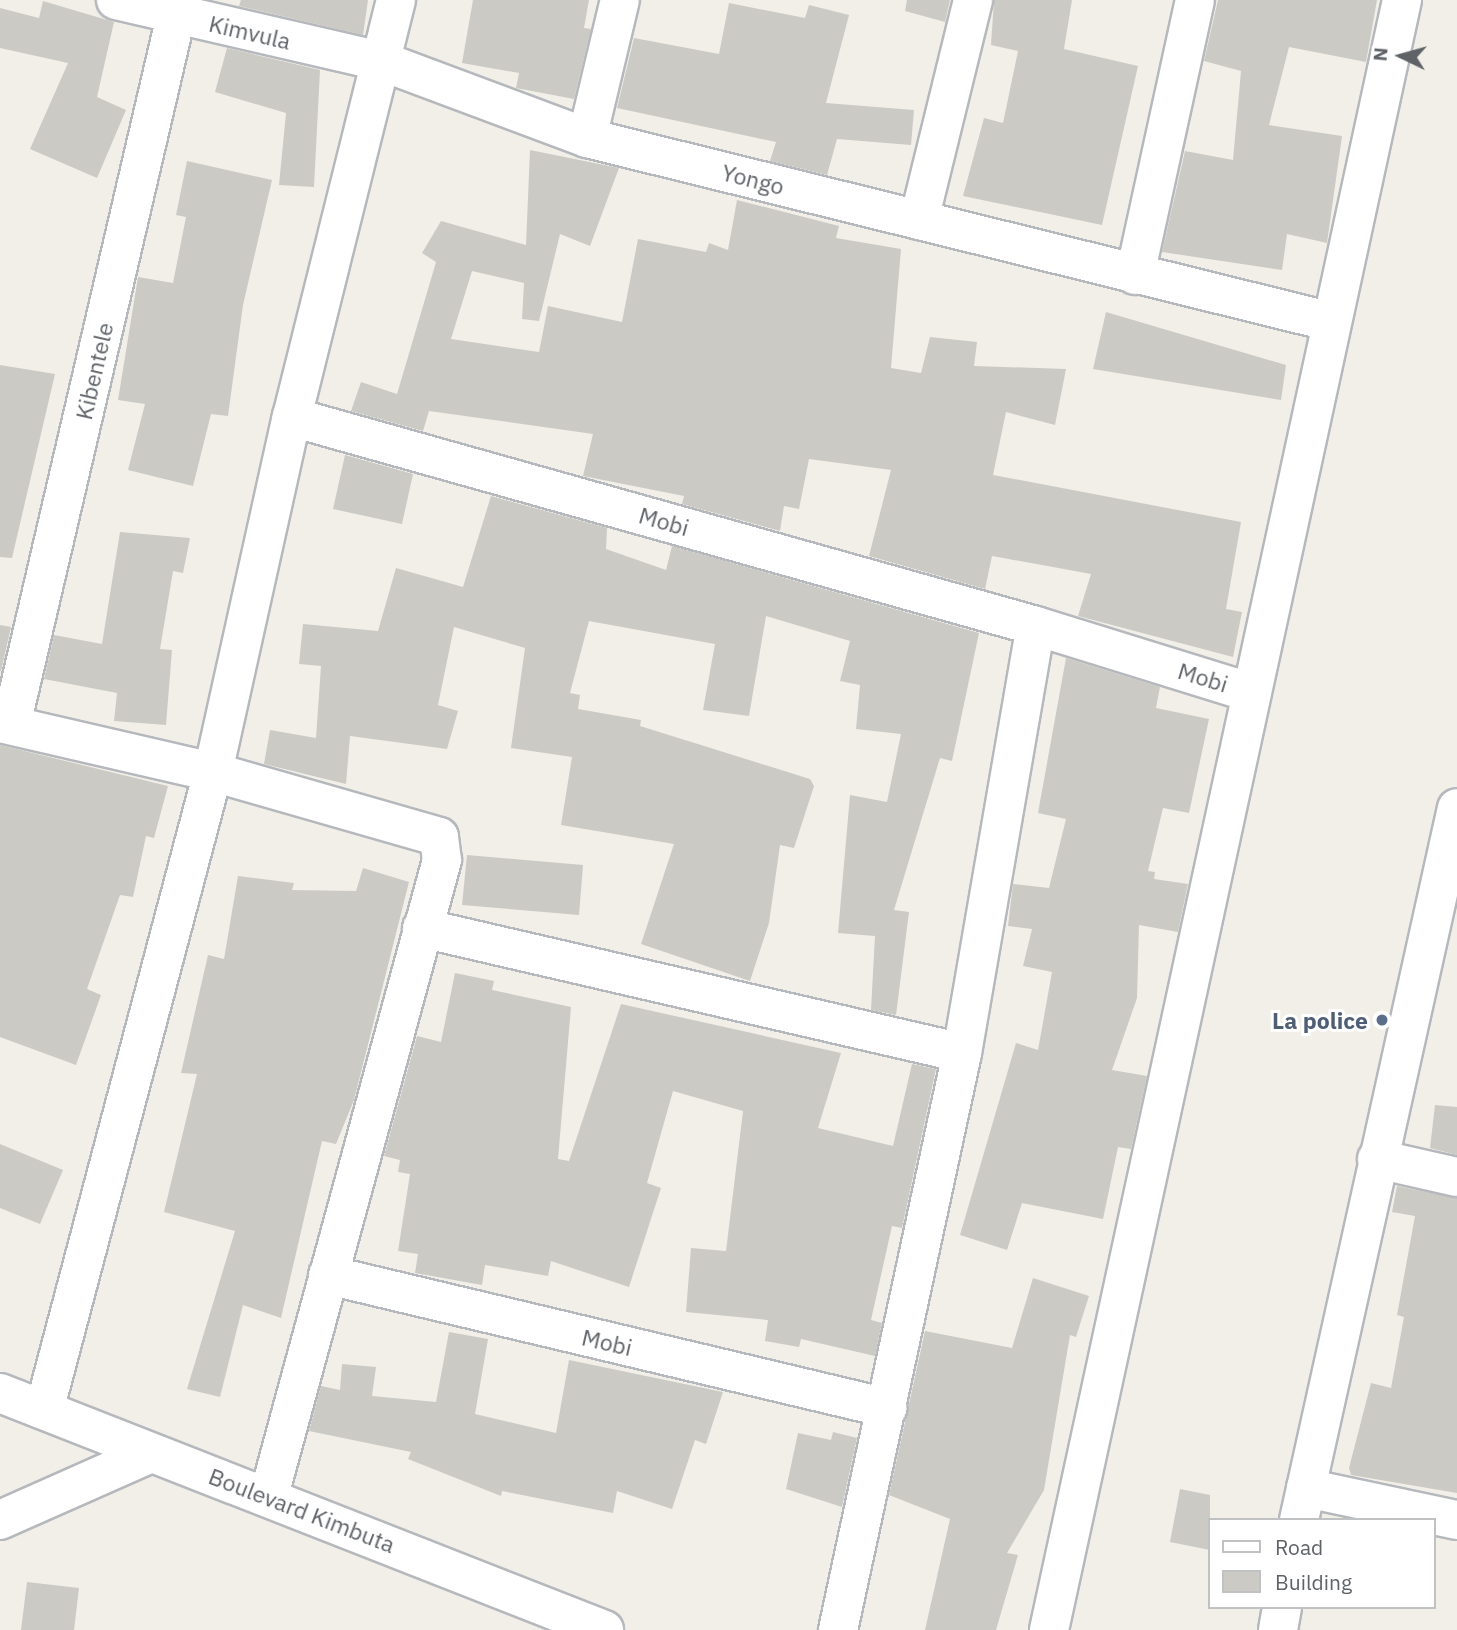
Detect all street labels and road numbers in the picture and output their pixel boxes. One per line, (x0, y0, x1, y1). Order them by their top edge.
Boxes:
street label: Kimvula (206, 9, 294, 55)
street label: Yongo (719, 158, 787, 200)
street label: Kibentele (69, 320, 119, 422)
street label: Mobi (636, 501, 692, 541)
street label: Mobi (1175, 656, 1231, 698)
street label: Mobi (579, 1323, 635, 1361)
street label: Boulevard Kimbuta (205, 1462, 399, 1558)

